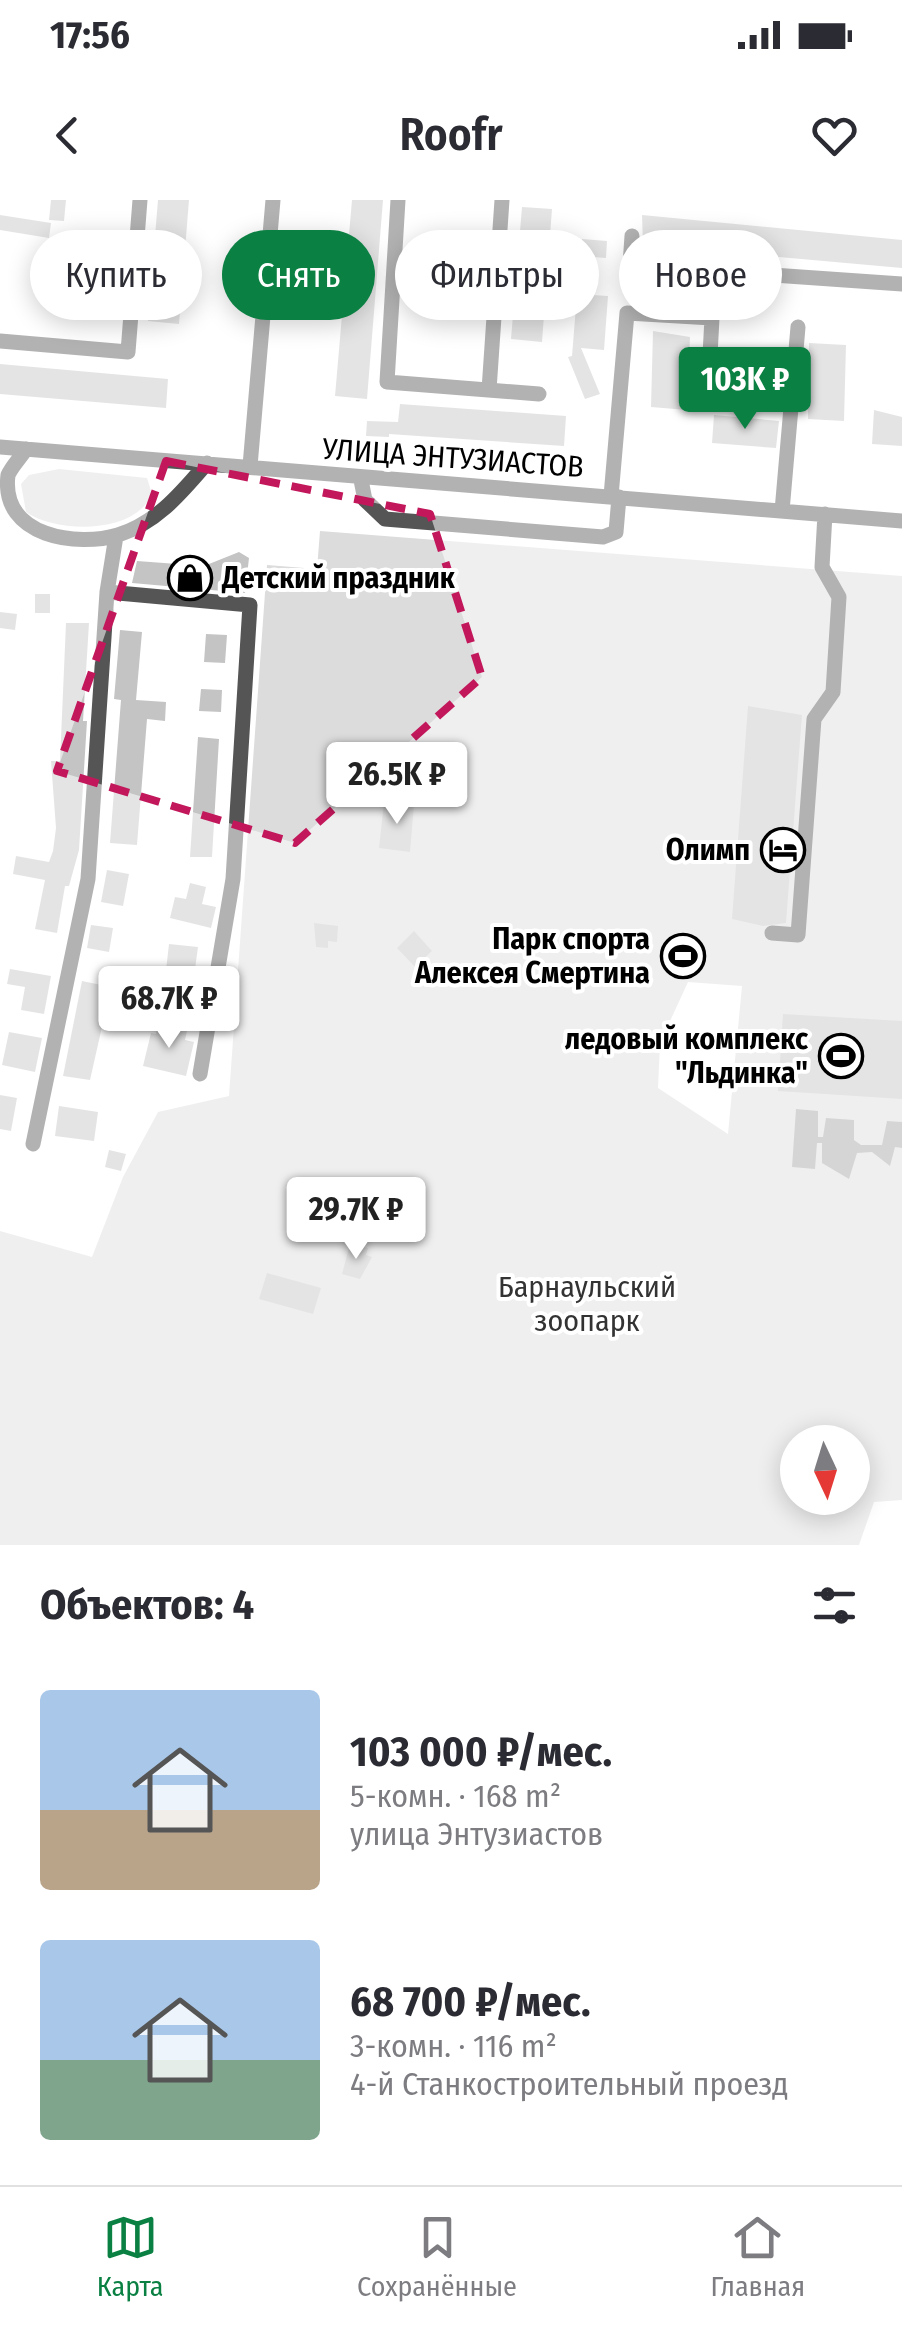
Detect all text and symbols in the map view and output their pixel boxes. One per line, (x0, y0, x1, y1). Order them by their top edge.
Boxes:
text: 17:56 (50, 12, 130, 58)
icon: back (40, 108, 95, 163)
text: Roofr (399, 108, 503, 162)
icon: heart (807, 108, 862, 163)
chip: Купить (30, 230, 202, 320)
chip: Снять (222, 230, 375, 320)
chip: Фильтры (395, 230, 599, 320)
chip: Новое (619, 230, 782, 320)
pin: 103K ₽ (664, 347, 826, 432)
text: 103K ₽ (701, 360, 789, 398)
street label: УЛИЦА ЭНТУЗИАСТОВ (320, 431, 585, 485)
shop icon: Детский праздник (167, 555, 213, 601)
place label: Детский праздник (221, 560, 456, 596)
pin: 26.5K ₽ (305, 742, 489, 827)
text: 26.5K ₽ (348, 755, 446, 793)
hotel icon: Олимп (760, 827, 806, 873)
place label: Олимп (666, 832, 750, 868)
place label: Парк спорта Алексея Смертина (414, 921, 650, 991)
sports icon: Парк спорта Алексея Смертина (660, 933, 706, 979)
pin: 68.7K ₽ (77, 966, 261, 1051)
text: 68.7K ₽ (120, 979, 218, 1017)
place label: ледовый комплекс "Льдинка" (565, 1021, 809, 1091)
sports icon: ледовый комплекс "Льдинка" (818, 1033, 864, 1079)
pin: 29.7K ₽ (264, 1177, 448, 1262)
text: 29.7K ₽ (309, 1190, 403, 1228)
park label: Барнаульский зоопарк (498, 1269, 676, 1339)
north arrow (780, 1425, 870, 1515)
map controls (780, 1425, 870, 1515)
icon: filters (807, 1578, 862, 1633)
text: Объектов: 4 (40, 1580, 254, 1630)
text: 103 000 ₽/мес. (350, 1727, 612, 1777)
icon: home (120, 1730, 240, 1850)
text: 5-комн. · 168 m² (350, 1777, 561, 1815)
text: улица Энтузиастов (350, 1815, 603, 1853)
text: 68 700 ₽/мес. (350, 1977, 591, 2027)
icon: home (120, 1980, 240, 2100)
text: 3-комн. · 116 m² (350, 2027, 557, 2065)
text: 4-й Станкостроительный проезд (350, 2065, 788, 2103)
tab: Карта (97, 2210, 164, 2303)
tab: Сохранённые (357, 2210, 517, 2303)
tab: Главная (710, 2210, 805, 2303)

